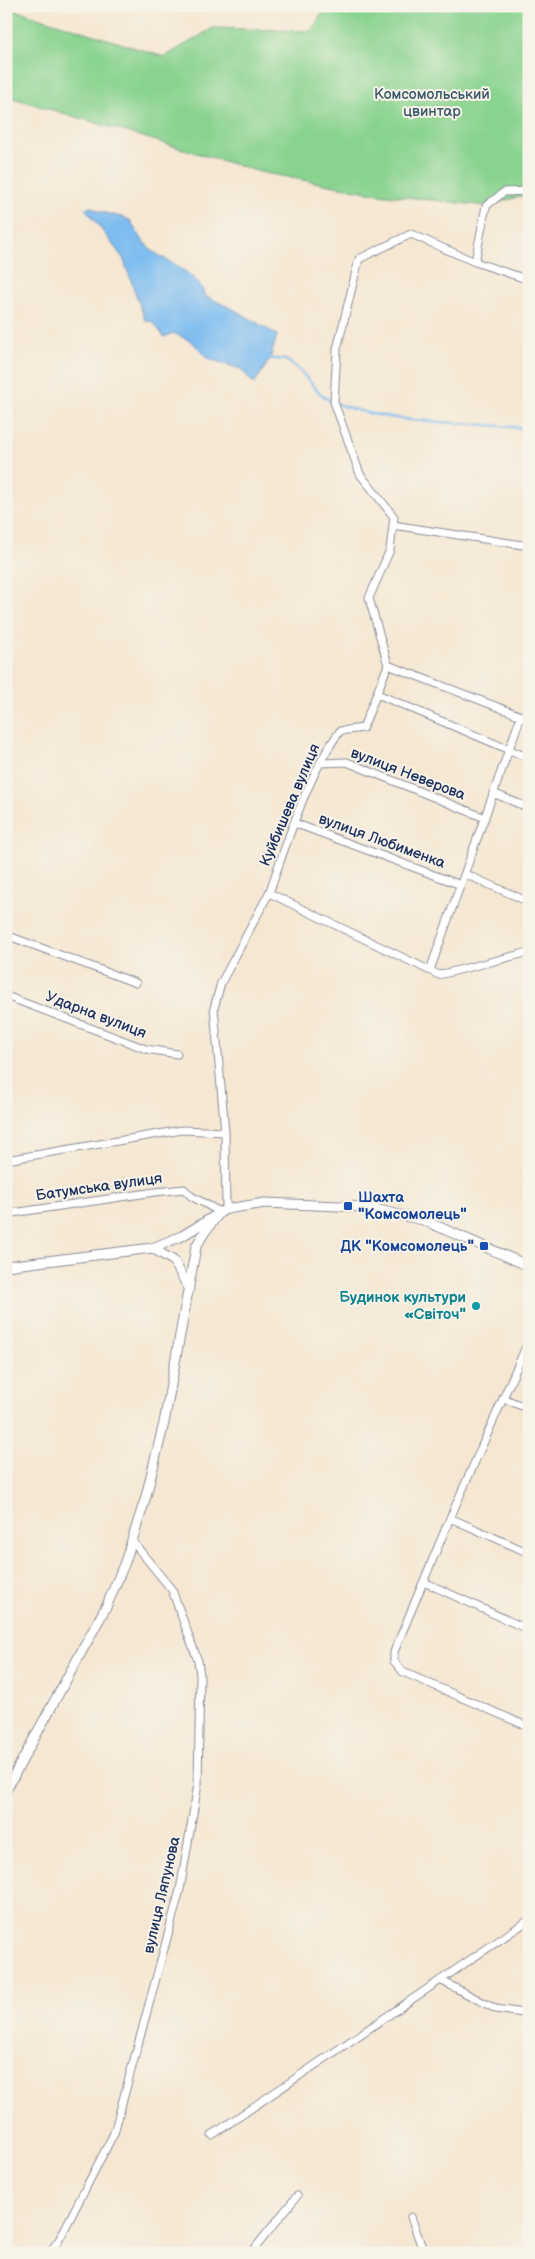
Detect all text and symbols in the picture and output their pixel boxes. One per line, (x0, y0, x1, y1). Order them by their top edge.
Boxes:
park label: Комсомольський цвинтар (374, 85, 490, 121)
street label: Куйбишева вулиця (256, 741, 324, 869)
street label: вулиця Неверова (348, 743, 468, 805)
street label: вулиця Любименка (316, 809, 448, 873)
street label: Ударна вулиця (43, 987, 149, 1043)
street label: Батумська вулиця (35, 1169, 163, 1205)
place label: Шахта "Комсомолець" (358, 1188, 467, 1224)
marker: Шахта "Комсомолець" (342, 1200, 354, 1212)
place label: ДК "Комсомолець" (341, 1237, 474, 1256)
marker: ДК "Комсомолець" (478, 1240, 490, 1252)
place label: Будинок культури «Світоч" (339, 1288, 466, 1324)
marker: Будинок культури «Світоч" (470, 1300, 482, 1312)
street label: вулиця Ляпунова (139, 1835, 185, 1955)

